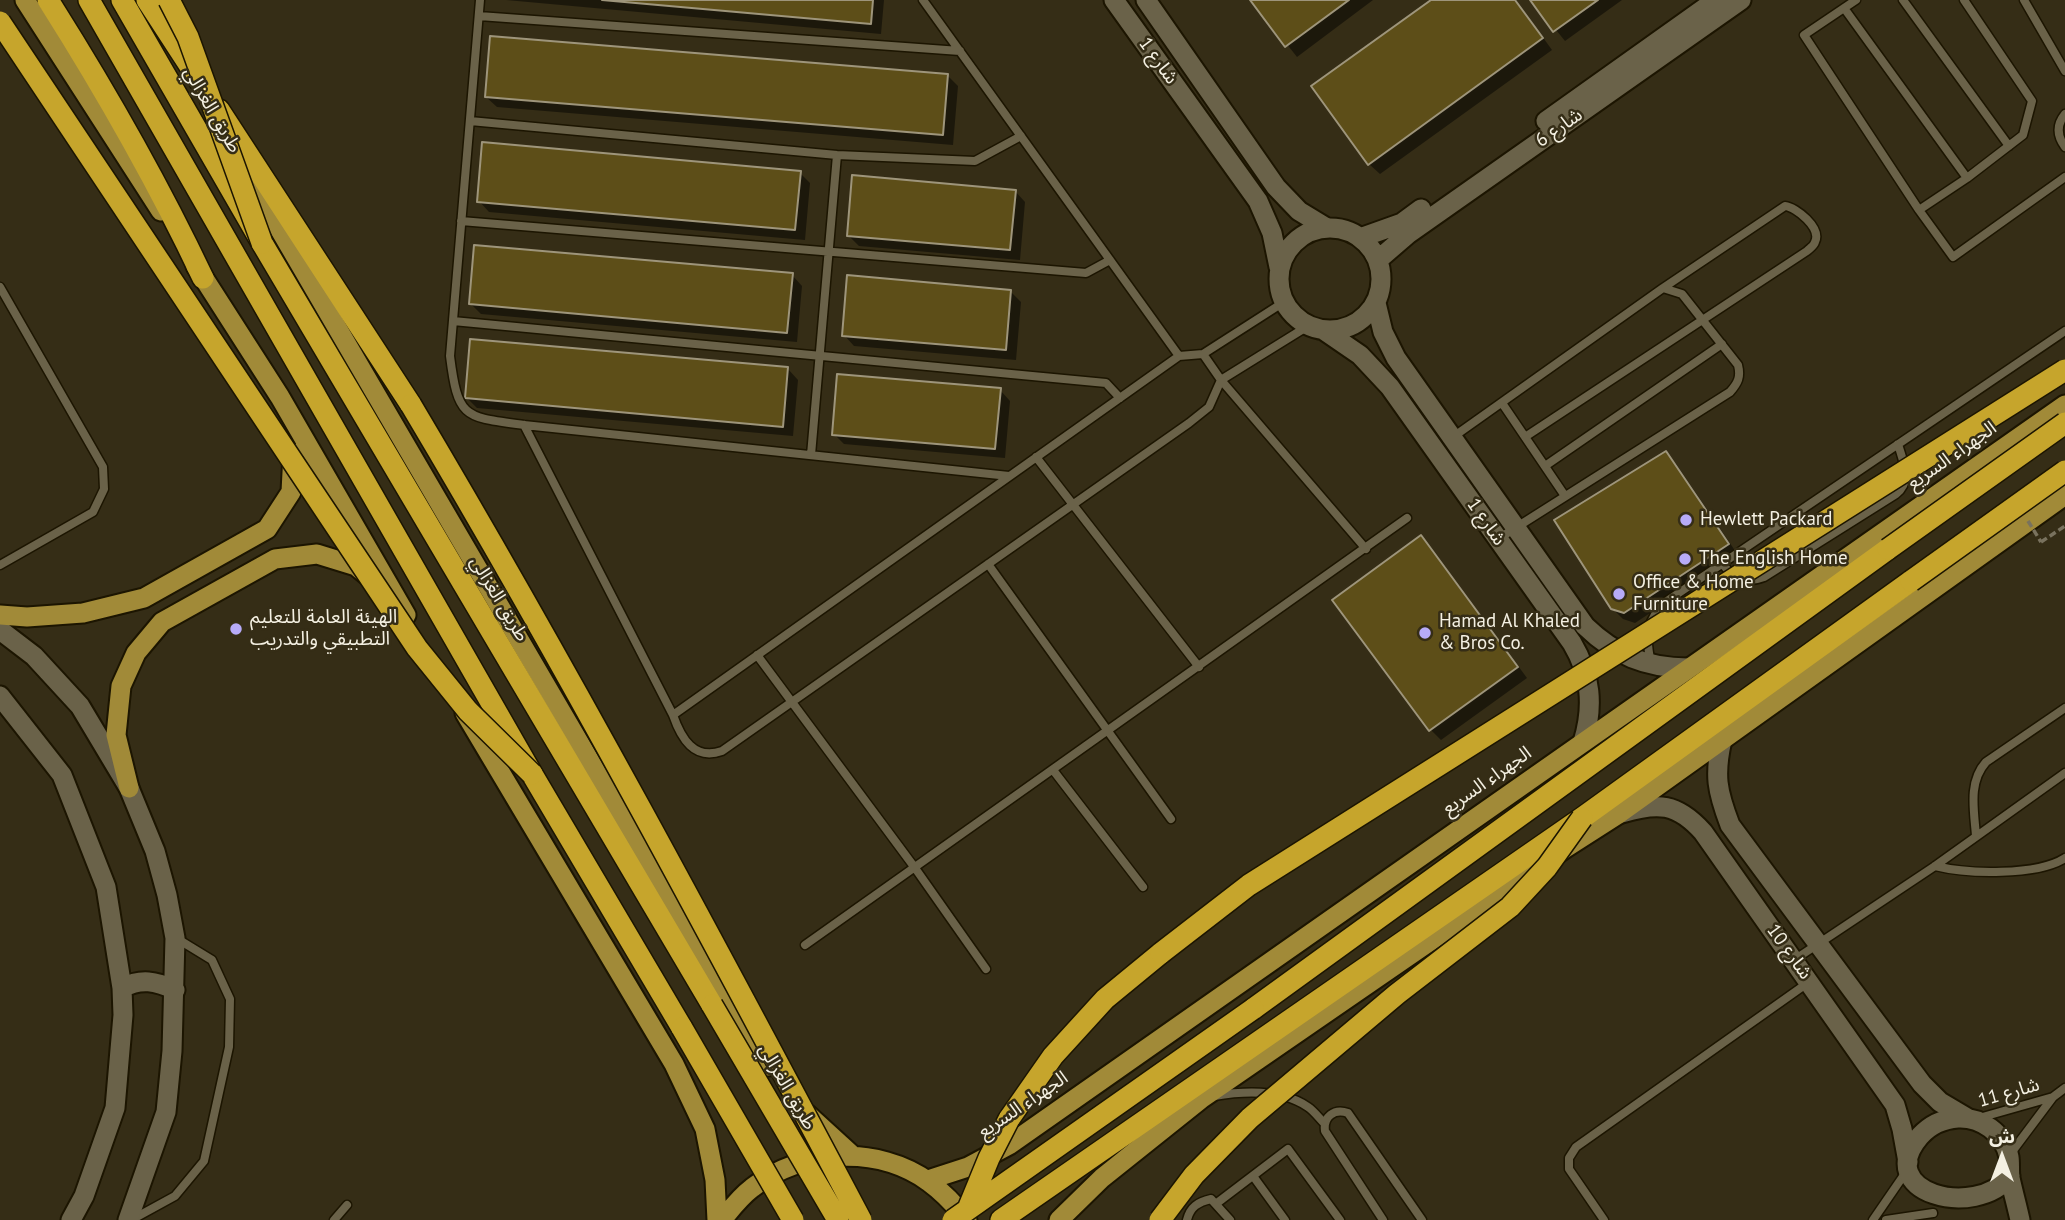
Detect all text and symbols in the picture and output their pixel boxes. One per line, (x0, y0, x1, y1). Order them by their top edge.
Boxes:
street label: شارع 1 (1133, 33, 1183, 89)
street label: طريق الغزالي (178, 63, 246, 157)
street label: شارع 6 (1531, 104, 1587, 152)
street label: الجهراء السريع (1903, 417, 2001, 495)
street label: شارع 1 (1462, 494, 1510, 550)
place label: Hewlett Packard (1700, 509, 1832, 531)
marker: Hewlett Packard (1678, 512, 1694, 528)
place label: The English Home (1699, 548, 1848, 570)
marker: The English Home (1677, 551, 1693, 567)
street label: طريق الغزالي (465, 552, 533, 646)
place label: Office & Home Furniture (1633, 572, 1754, 616)
marker: Office & Home Furniture (1611, 586, 1627, 602)
place label: الهيئة العامة للتعليم التطبيقي والتدريب (250, 607, 397, 651)
place label: Hamad Al Khaled & Bros Co. (1439, 611, 1580, 655)
marker: الهيئة العامة للتعليم التطبيقي والتدريب (228, 621, 244, 637)
marker: Hamad Al Khaled & Bros Co. (1417, 625, 1433, 641)
street label: الجهراء السريع (1438, 742, 1536, 820)
street label: شارع 10 (1761, 920, 1817, 984)
street label: طريق الغزالي (753, 1040, 821, 1134)
street label: الجهراء السريع (974, 1066, 1072, 1144)
street label: شارع 11 (1976, 1073, 2042, 1113)
north arrow (1967, 1122, 2037, 1192)
text: ش (1989, 1124, 2015, 1148)

